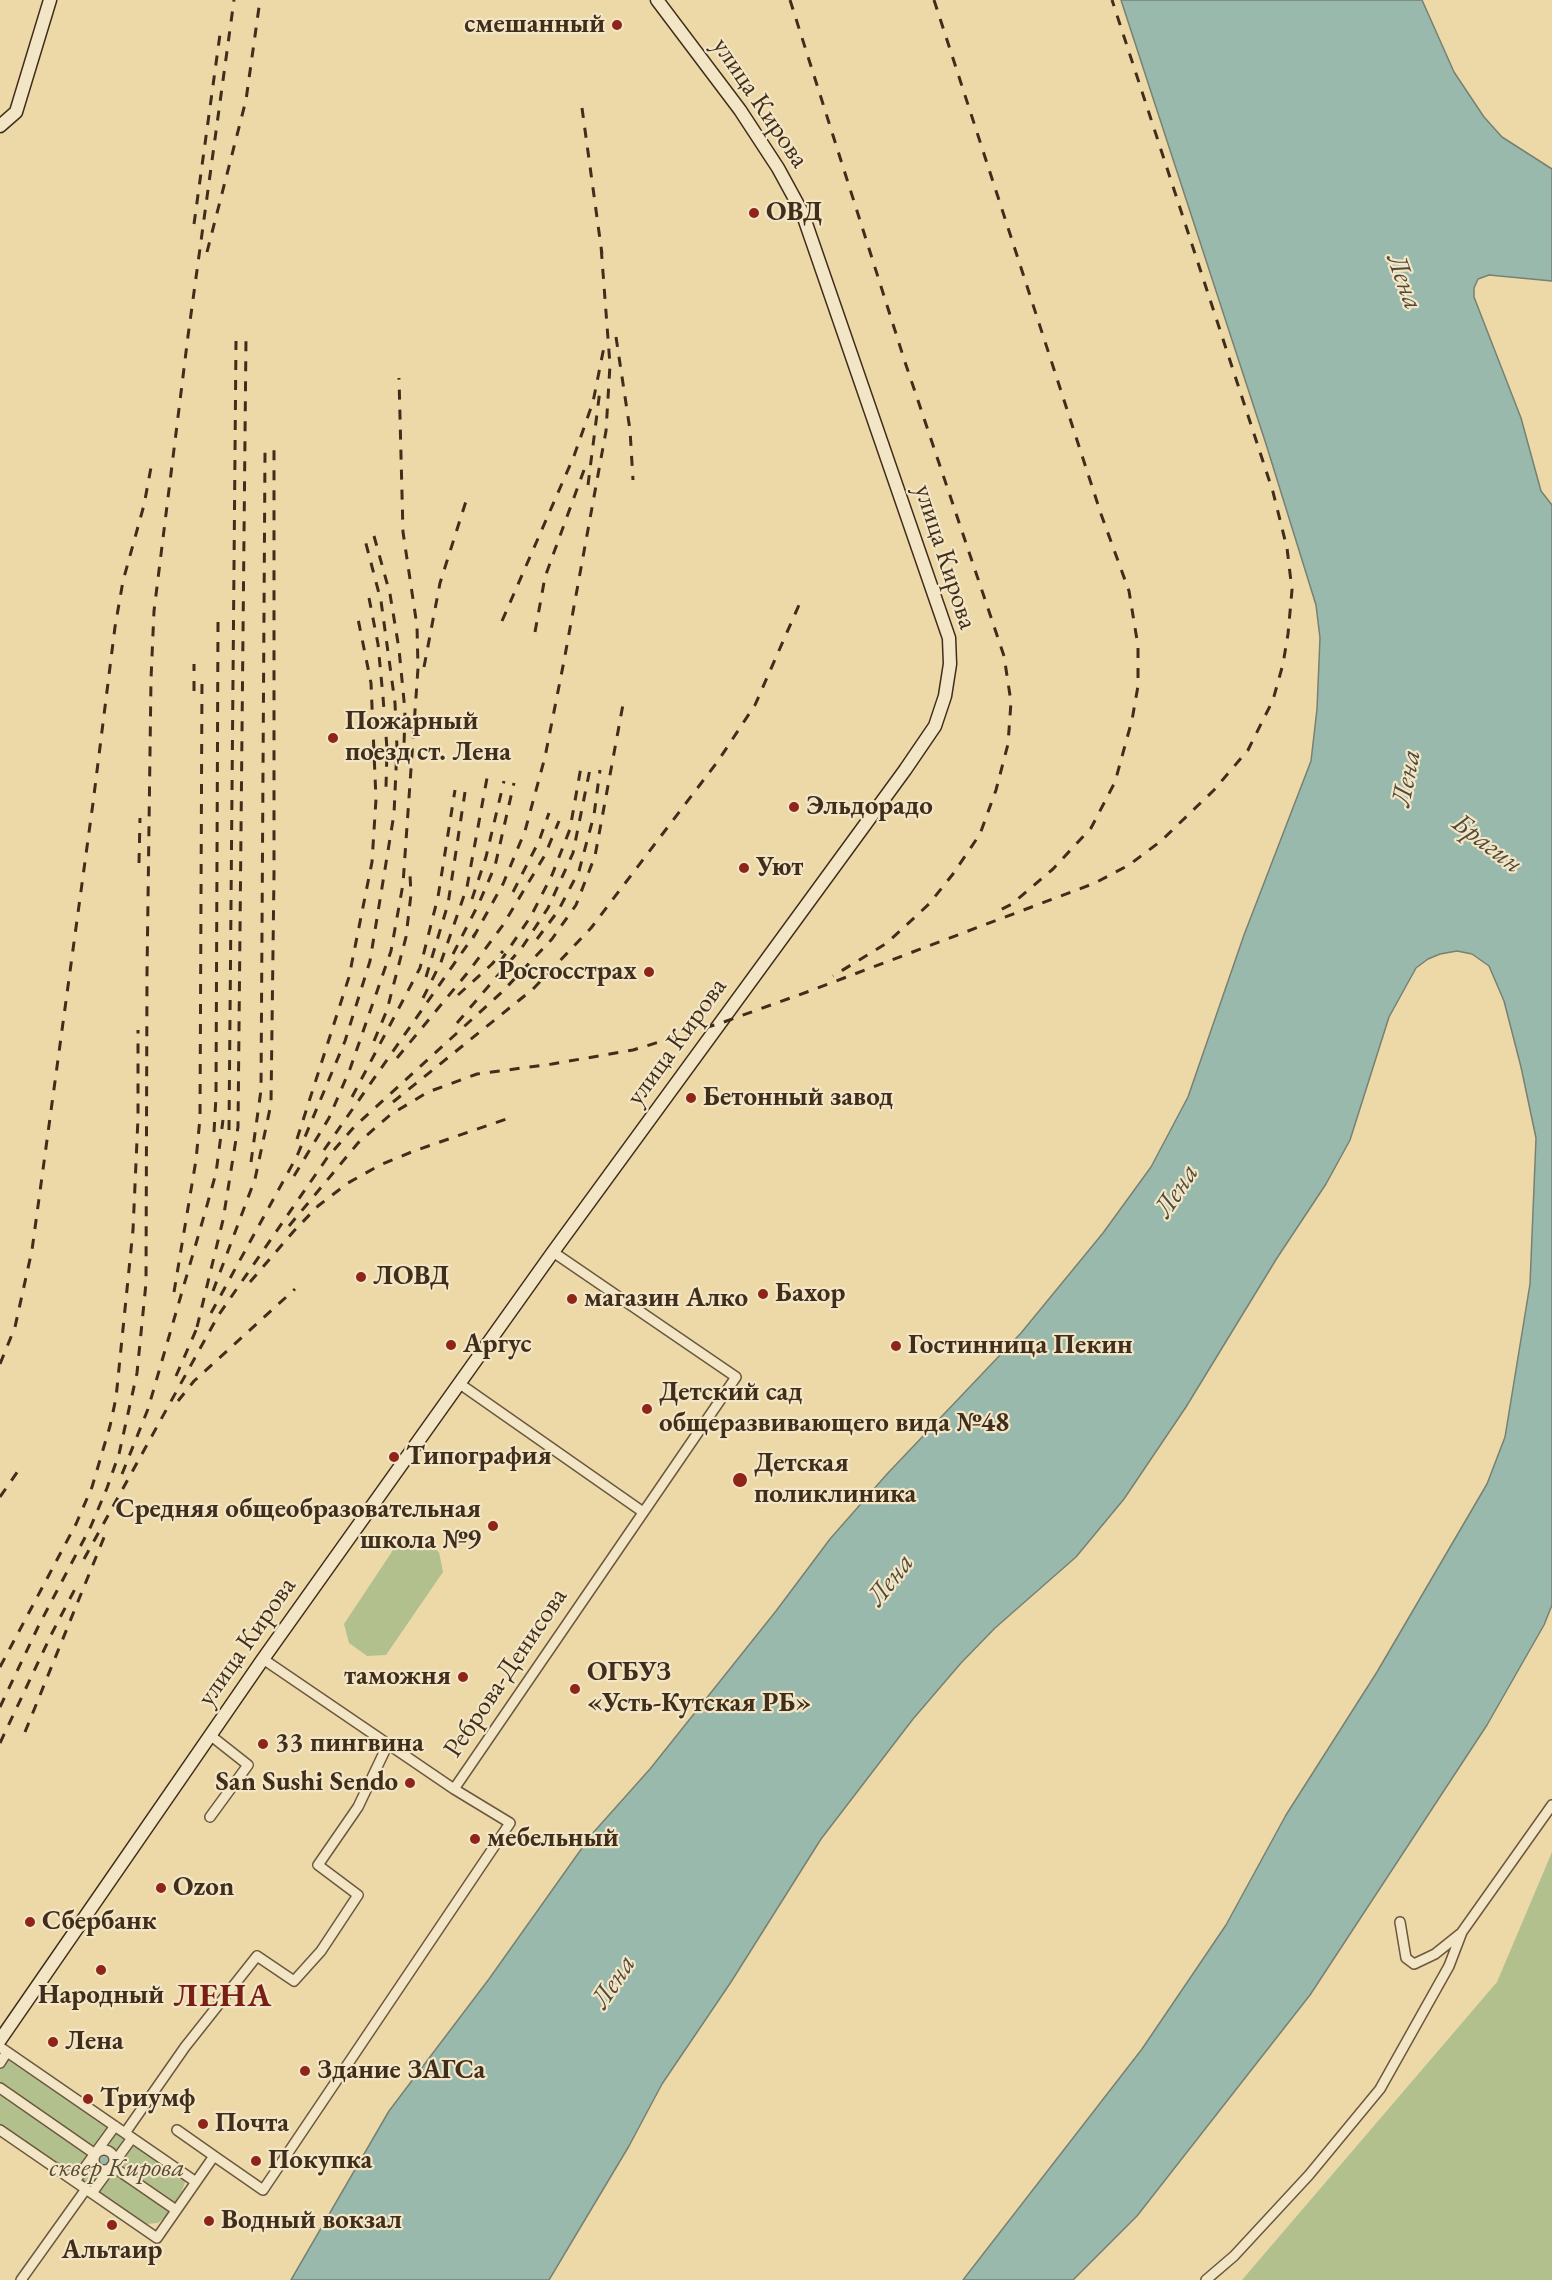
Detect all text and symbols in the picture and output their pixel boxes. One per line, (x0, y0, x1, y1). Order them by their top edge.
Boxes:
place label: смешанный (464, 9, 605, 41)
marker: смешанный (610, 18, 624, 32)
street label: улица Кирова (705, 32, 815, 174)
place label: ОВД (766, 197, 822, 229)
marker: ОВД (747, 206, 761, 220)
water label: Лена (1378, 249, 1430, 315)
street label: улица Кирова (906, 481, 984, 633)
place label: Пожарный поезд ст. Лена (345, 706, 511, 769)
marker: Пожарный поезд ст. Лена (326, 731, 340, 745)
water label: Лена (1385, 747, 1429, 809)
place label: Эльдорадо (806, 791, 933, 823)
marker: Эльдорадо (787, 800, 801, 814)
water label: Брагин (1445, 806, 1529, 882)
place label: Уют (756, 852, 803, 884)
marker: Уют (737, 861, 751, 875)
place label: Росгосстрах (498, 956, 637, 988)
marker: Росгосстрах (642, 965, 656, 979)
street label: улица Кирова (620, 972, 734, 1112)
place label: Бетонный завод (703, 1082, 893, 1114)
marker: Бетонный завод (684, 1091, 698, 1105)
water label: Лена (1147, 1158, 1207, 1224)
place label: ЛОВД (373, 1261, 449, 1293)
marker: ЛОВД (354, 1270, 368, 1284)
place label: Бахор (775, 1278, 845, 1310)
place label: магазин Алко (584, 1283, 748, 1315)
marker: Бахор (756, 1287, 770, 1301)
marker: магазин Алко (565, 1292, 579, 1306)
place label: Аргус (463, 1329, 532, 1361)
place label: Гостинница Пекин (908, 1330, 1133, 1362)
marker: Аргус (444, 1338, 458, 1352)
marker: Гостинница Пекин (889, 1339, 903, 1353)
place label: Детский сад общеразвивающего вида №48 (659, 1377, 1009, 1440)
marker: Детский сад общеразвивающего вида №48 (640, 1402, 654, 1416)
place label: Типография (406, 1441, 552, 1473)
place label: Детская поликлиника (754, 1448, 916, 1511)
marker: Типография (387, 1450, 401, 1464)
marker: Детская поликлиника (731, 1471, 749, 1489)
place label: Средняя общеобразовательная школа №9 (116, 1494, 481, 1557)
marker: Средняя общеобразовательная школа №9 (486, 1519, 500, 1533)
water label: Лена (860, 1547, 922, 1613)
street label: улица Кирова (191, 1571, 303, 1713)
street label: Реброва-Денисова (437, 1582, 575, 1764)
place label: ОГБУЗ «Усть-Кутская РБ» (587, 1657, 811, 1720)
place label: таможня (344, 1661, 451, 1693)
marker: таможня (456, 1670, 470, 1684)
marker: ОГБУЗ «Усть-Кутская РБ» (568, 1682, 582, 1696)
place label: 33 пингвина (275, 1728, 424, 1760)
marker: 33 пингвина (256, 1737, 270, 1751)
place label: San Sushi Sendo (215, 1767, 398, 1799)
marker: San Sushi Sendo (403, 1776, 417, 1790)
place label: мебельный (487, 1823, 619, 1855)
marker: мебельный (468, 1832, 482, 1846)
place label: Ozon (173, 1872, 234, 1904)
marker: Ozon (154, 1881, 168, 1895)
place label: Сбербанк (42, 1906, 157, 1938)
marker: Сбербанк (23, 1915, 37, 1929)
water label: Лена (584, 1949, 644, 2015)
marker: Народный (94, 1963, 108, 1977)
district label: ЛЕНА (173, 1977, 273, 2017)
place label: Народный (38, 1980, 164, 2012)
place label: Лена (65, 2026, 124, 2058)
marker: Лена (46, 2035, 60, 2049)
place label: Здание ЗАГСа (317, 2055, 485, 2087)
marker: Здание ЗАГСа (298, 2064, 312, 2078)
place label: Триумф (100, 2083, 195, 2115)
marker: Триумф (81, 2092, 95, 2106)
place label: Почта (215, 2108, 289, 2140)
marker: Почта (196, 2117, 210, 2131)
place label: Покупка (268, 2145, 372, 2177)
park label: сквер Кирова (49, 2153, 185, 2185)
marker: Покупка (249, 2154, 263, 2168)
place label: Водный вокзал (221, 2205, 402, 2237)
marker: Водный вокзал (202, 2214, 216, 2228)
marker: Альтаир (105, 2218, 119, 2232)
place label: Альтаир (62, 2235, 162, 2267)

